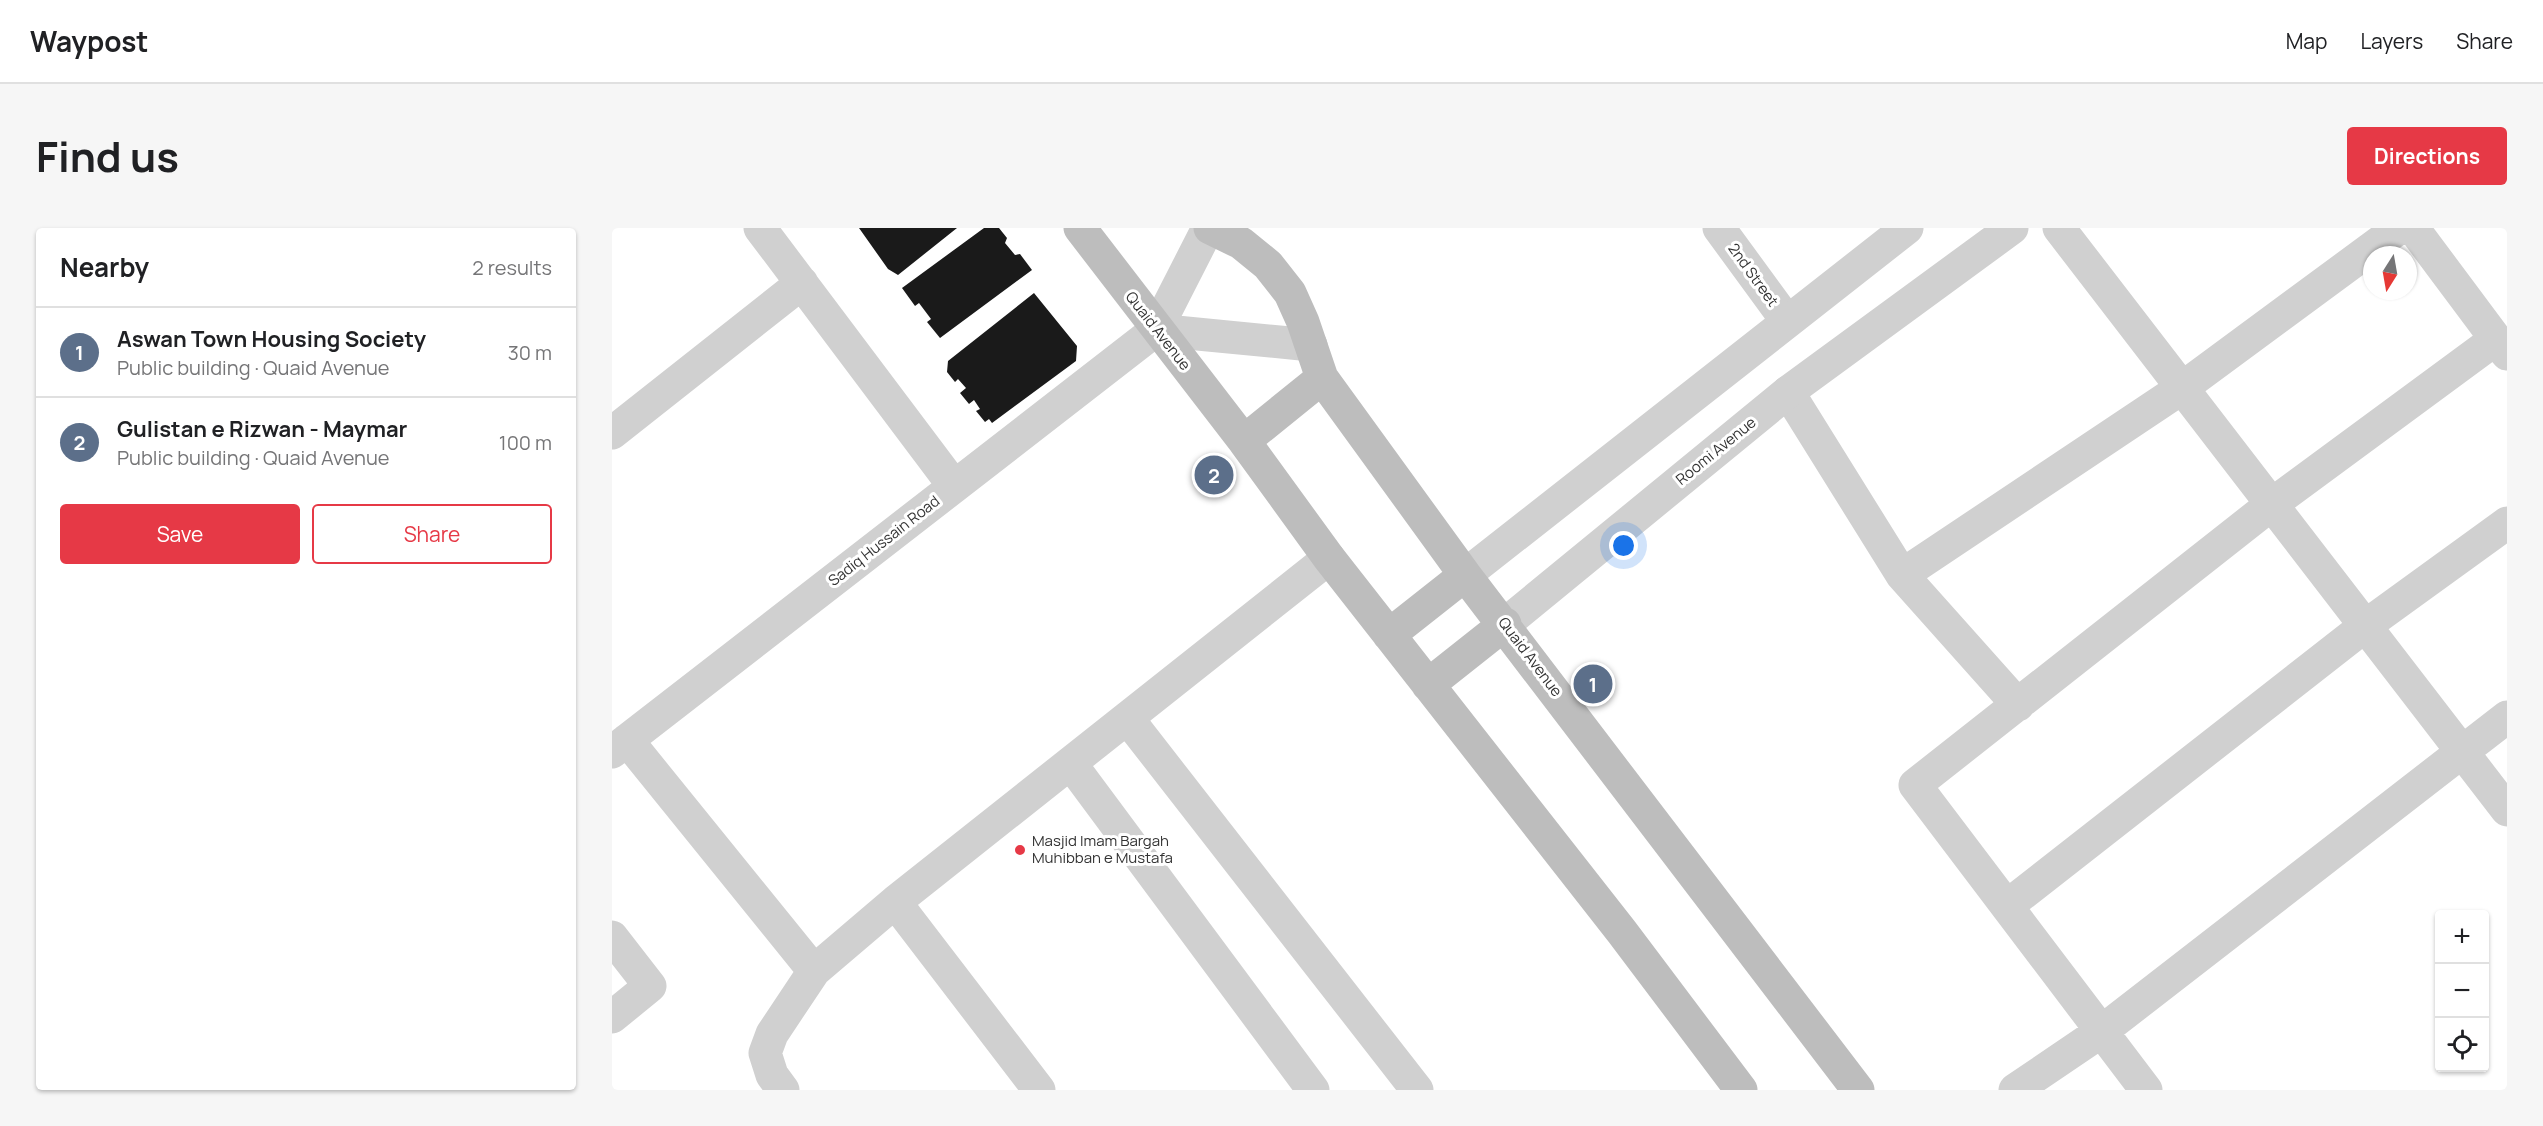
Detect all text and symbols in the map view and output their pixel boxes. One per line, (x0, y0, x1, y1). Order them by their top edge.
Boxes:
text: Waypost (30, 22, 149, 60)
text: Map (2286, 27, 2327, 55)
text: Layers (2360, 27, 2423, 55)
text: Share (2456, 27, 2513, 55)
text: Find us (36, 127, 179, 185)
button: Directions (2347, 127, 2507, 185)
street label: 2nd Street (1723, 239, 1783, 311)
north arrow (2363, 246, 2417, 300)
text: Nearby (60, 249, 149, 285)
text: 2 results (472, 254, 552, 281)
street label: Quaid Avenue (1121, 287, 1196, 375)
text: Aswan Town Housing Society (117, 324, 426, 354)
text: 1 (75, 339, 84, 366)
text: 30 m (508, 339, 552, 366)
text: Public building · Quaid Avenue (117, 354, 390, 381)
street label: Roomi Avenue (1671, 412, 1760, 490)
text: Gulistan e Rizwan - Maymar (117, 414, 407, 444)
text: 2 (74, 429, 85, 456)
text: 100 m (499, 429, 552, 456)
text: Public building · Quaid Avenue (117, 444, 390, 471)
pin: 2 (1194, 452, 1234, 498)
street label: Sadiq Hussain Road (824, 490, 944, 591)
button: Save (60, 504, 300, 564)
button: Share (312, 504, 552, 564)
your location (1609, 531, 1638, 560)
street label: Quaid Avenue (1493, 613, 1567, 701)
pin: 1 (1574, 662, 1612, 706)
place label: Masjid Imam Bargah Muhibban e Mustafa (1032, 830, 1173, 868)
marker: Masjid Imam Bargah Muhibban e Mustafa (1013, 843, 1027, 857)
map controls (2435, 910, 2489, 1072)
button: + (2435, 910, 2489, 964)
button: − (2435, 964, 2489, 1018)
button: locate (2435, 1018, 2489, 1072)

